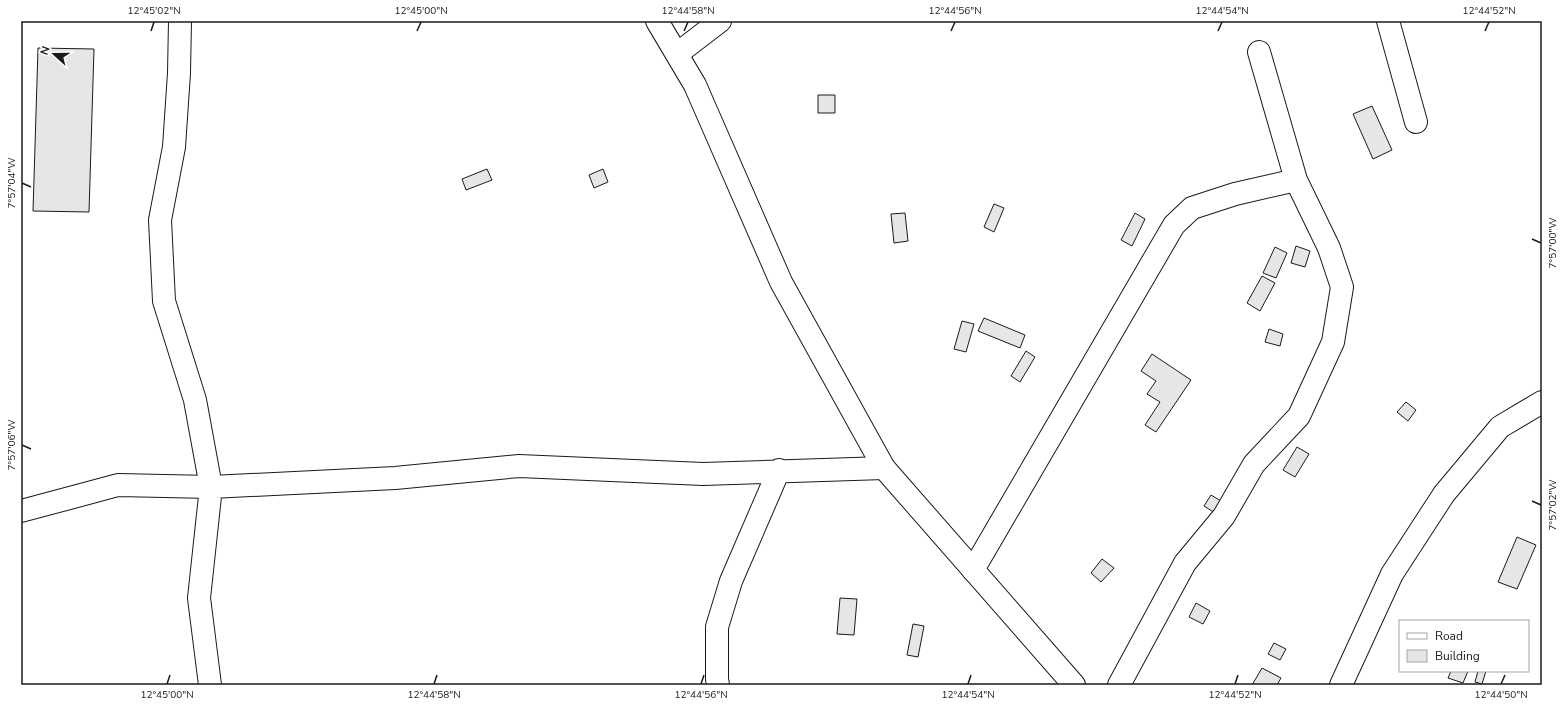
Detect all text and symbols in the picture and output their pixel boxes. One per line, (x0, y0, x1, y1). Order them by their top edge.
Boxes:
text: 12°45'02"N (127, 4, 181, 18)
text: 12°45'00"N (394, 4, 448, 18)
text: 12°44'58"N (661, 4, 715, 18)
text: 12°44'56"N (928, 4, 982, 18)
text: 12°44'54"N (1195, 4, 1249, 18)
text: 12°44'52"N (1462, 4, 1516, 18)
north arrow (34, 34, 74, 74)
text: N (37, 44, 54, 57)
text: 7°57'04"W (5, 158, 19, 208)
text: 7°57'00"W (1546, 218, 1560, 268)
text: 7°57'06"W (5, 420, 19, 470)
text: 7°57'02"W (1546, 480, 1560, 530)
legend (1399, 620, 1529, 672)
text: Road (1435, 628, 1463, 644)
text: Building (1435, 648, 1480, 664)
text: 12°45'00"N (140, 688, 194, 702)
text: 12°44'58"N (407, 688, 461, 702)
text: 12°44'56"N (674, 688, 728, 702)
text: 12°44'54"N (941, 688, 995, 702)
text: 12°44'52"N (1208, 688, 1262, 702)
text: 12°44'50"N (1474, 688, 1528, 702)

